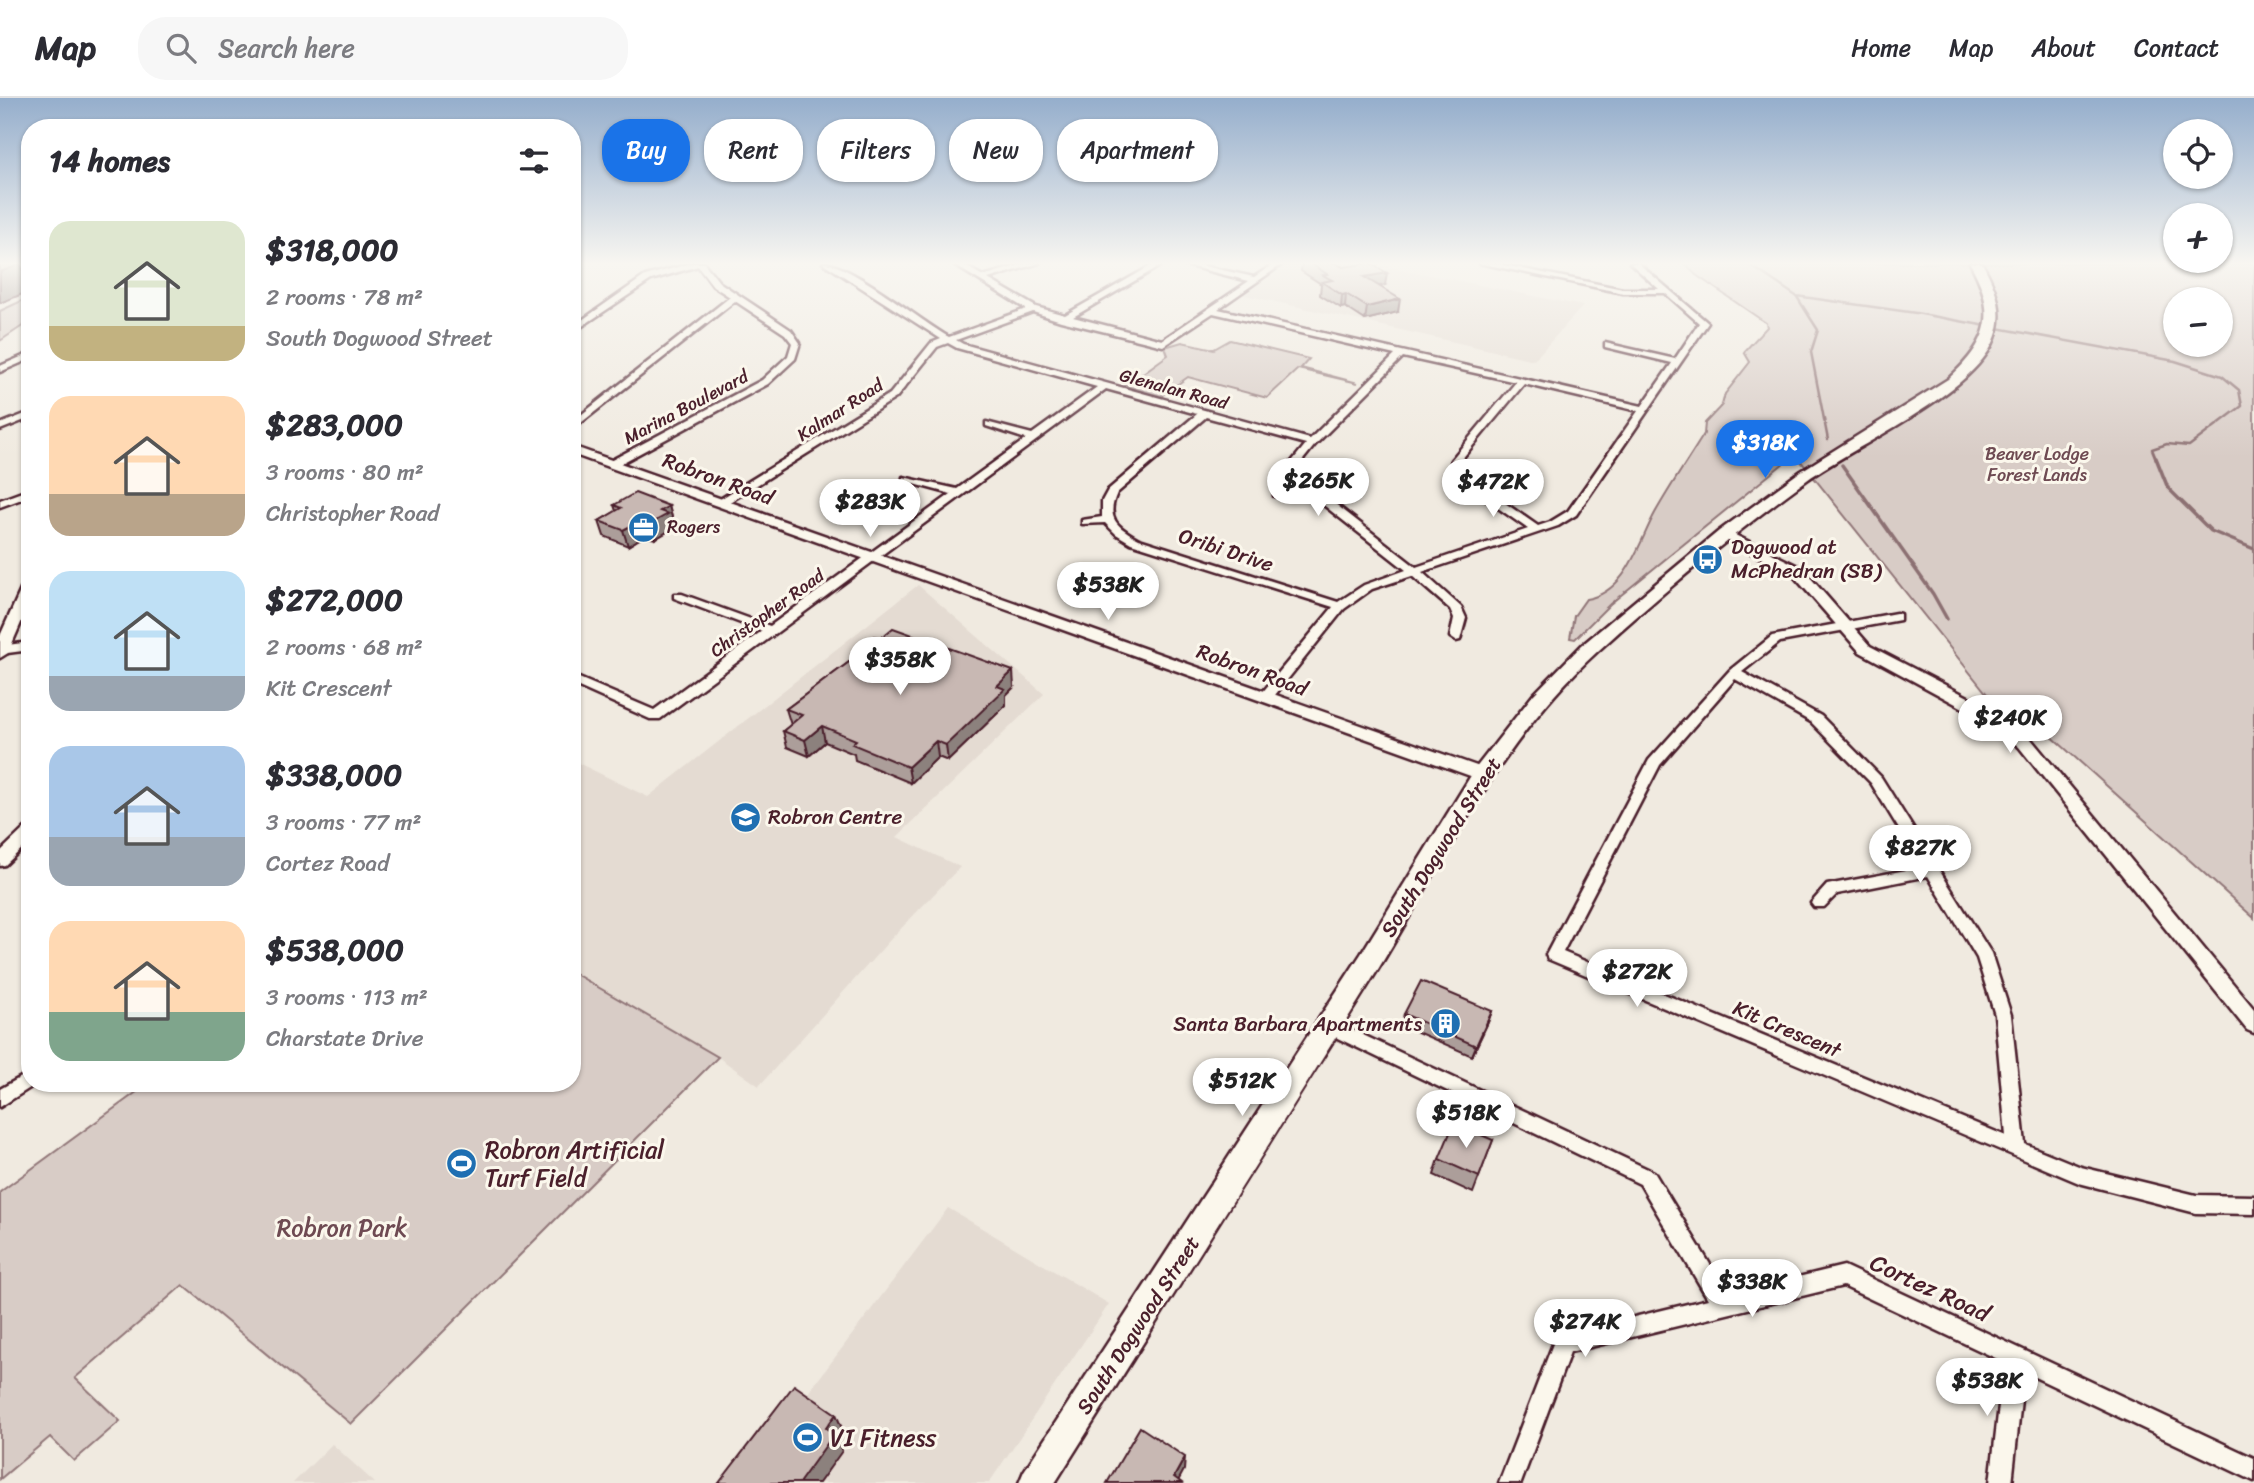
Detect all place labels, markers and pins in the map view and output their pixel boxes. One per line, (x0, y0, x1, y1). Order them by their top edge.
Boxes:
pin: $318K (1716, 420, 1814, 480)
pin: $265K (1269, 458, 1367, 518)
pin: $472K (1444, 460, 1542, 519)
pin: $283K (821, 480, 919, 539)
office icon: Rogers (627, 510, 661, 544)
place label: Rogers (667, 511, 721, 543)
place label: Dogwood at McPhedran (SB) (1731, 528, 1883, 590)
bus stop icon: Dogwood at McPhedran (SB) (1691, 542, 1725, 576)
pin: $538K (1059, 562, 1157, 622)
pin: $358K (851, 638, 949, 697)
pin: $240K (1961, 696, 2059, 755)
place label: Robron Centre (768, 798, 902, 836)
school or university icon: Robron Centre (728, 800, 762, 834)
pin: $827K (1871, 826, 1969, 885)
pin: $272K (1588, 950, 1686, 1009)
place label: Santa Barbara Apartments (1173, 1005, 1422, 1043)
building icon: Santa Barbara Apartments (1428, 1007, 1462, 1041)
pin: $512K (1193, 1058, 1291, 1118)
pin: $518K (1417, 1090, 1515, 1150)
place label: Robron Artificial Turf Field (485, 1129, 665, 1199)
sports icon: Robron Artificial Turf Field (445, 1147, 479, 1181)
pin: $338K (1703, 1260, 1801, 1319)
pin: $274K (1536, 1300, 1634, 1359)
pin: $538K (1938, 1358, 2036, 1418)
place label: VI Fitness (830, 1417, 937, 1459)
sports icon: VI Fitness (790, 1421, 824, 1455)

